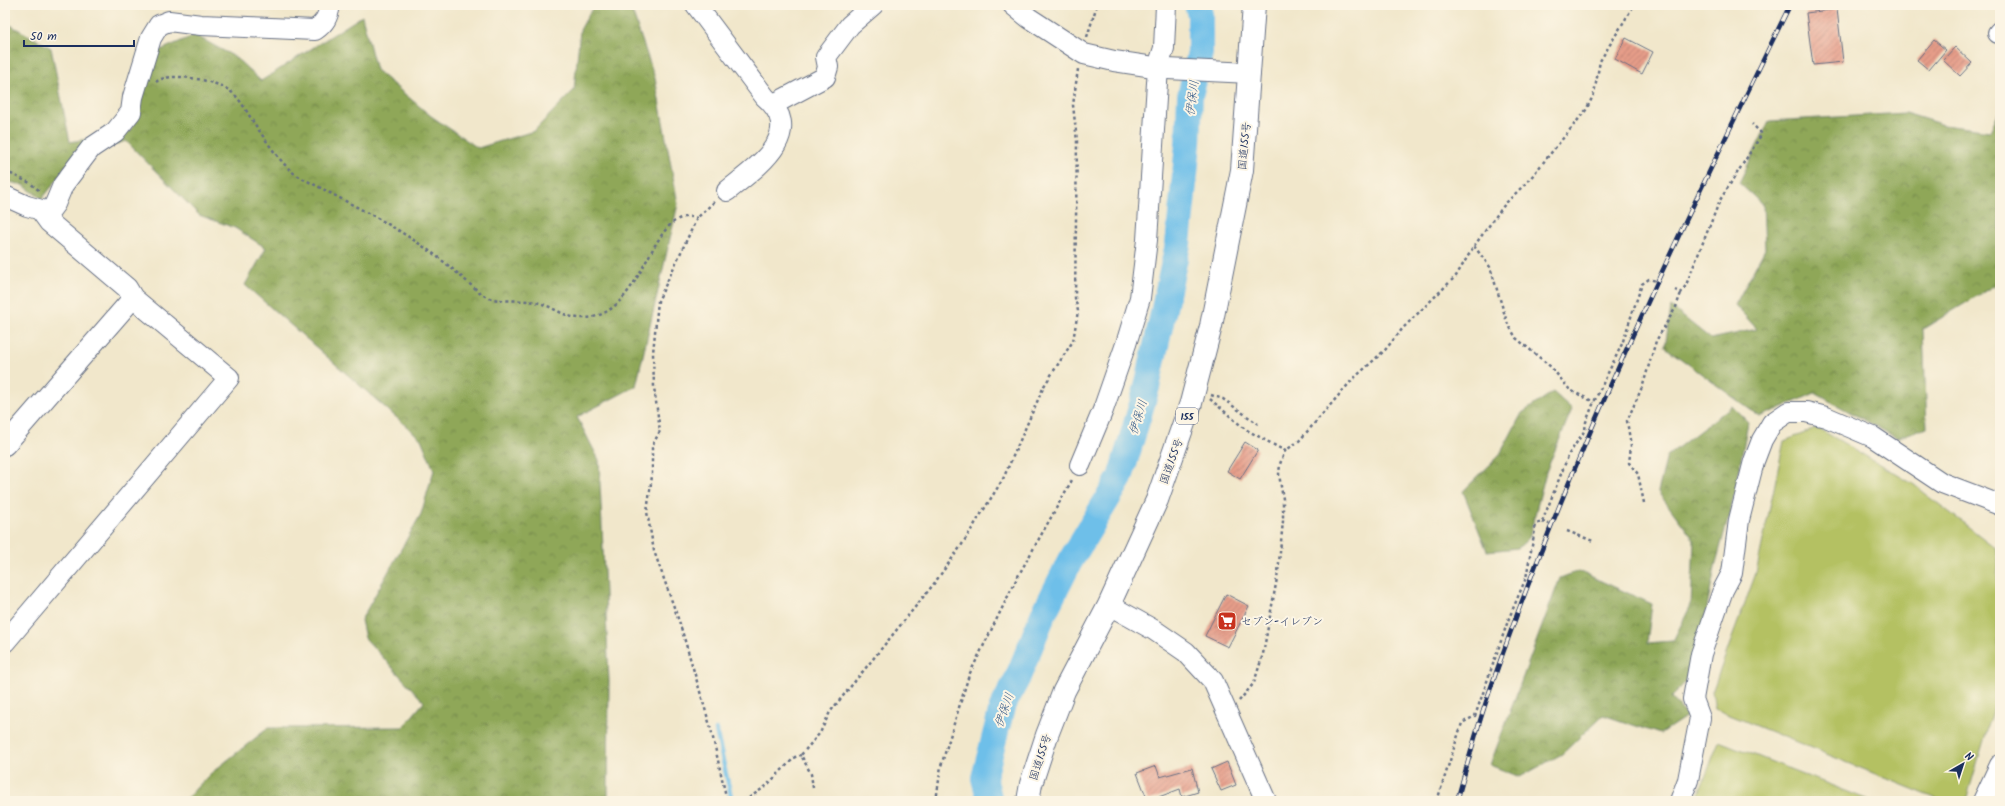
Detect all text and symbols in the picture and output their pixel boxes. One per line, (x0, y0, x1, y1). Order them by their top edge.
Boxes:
scale bar (24, 22, 134, 48)
text: 50 m (30, 27, 57, 46)
water label: 伊保川 (1181, 79, 1204, 117)
street label: 国道155号 (1234, 121, 1256, 171)
water label: 伊保川 (1124, 397, 1153, 437)
road number: 155 (1176, 408, 1198, 424)
street label: 国道155号 (1155, 436, 1189, 487)
supermarket icon: セブン-イレブン (1216, 610, 1238, 632)
place label: セブン-イレブン (1241, 613, 1323, 631)
water label: 伊保川 (990, 690, 1019, 730)
street label: 国道155号 (1025, 732, 1057, 783)
north arrow (1943, 744, 1983, 784)
text: N (1960, 748, 1977, 766)

